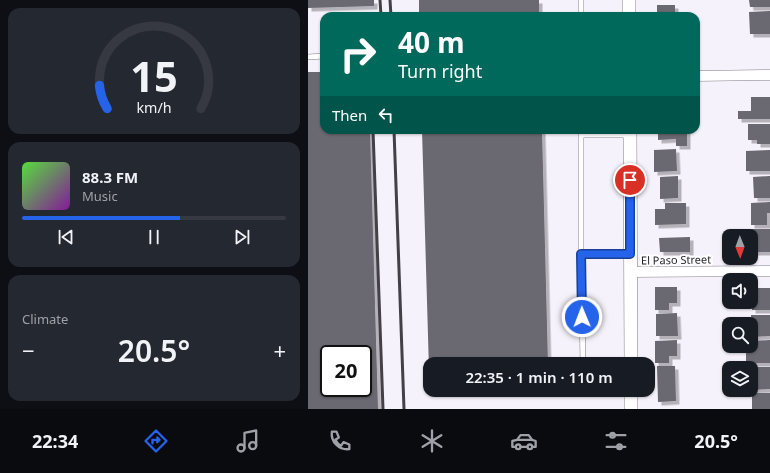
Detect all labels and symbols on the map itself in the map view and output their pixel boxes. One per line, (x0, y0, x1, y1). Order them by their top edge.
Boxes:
pin (613, 163, 647, 197)
north arrow (722, 229, 758, 265)
street label: El Paso Street (641, 251, 711, 268)
position arrow (561, 296, 603, 338)
speed limit sign: 20 (320, 345, 372, 397)

